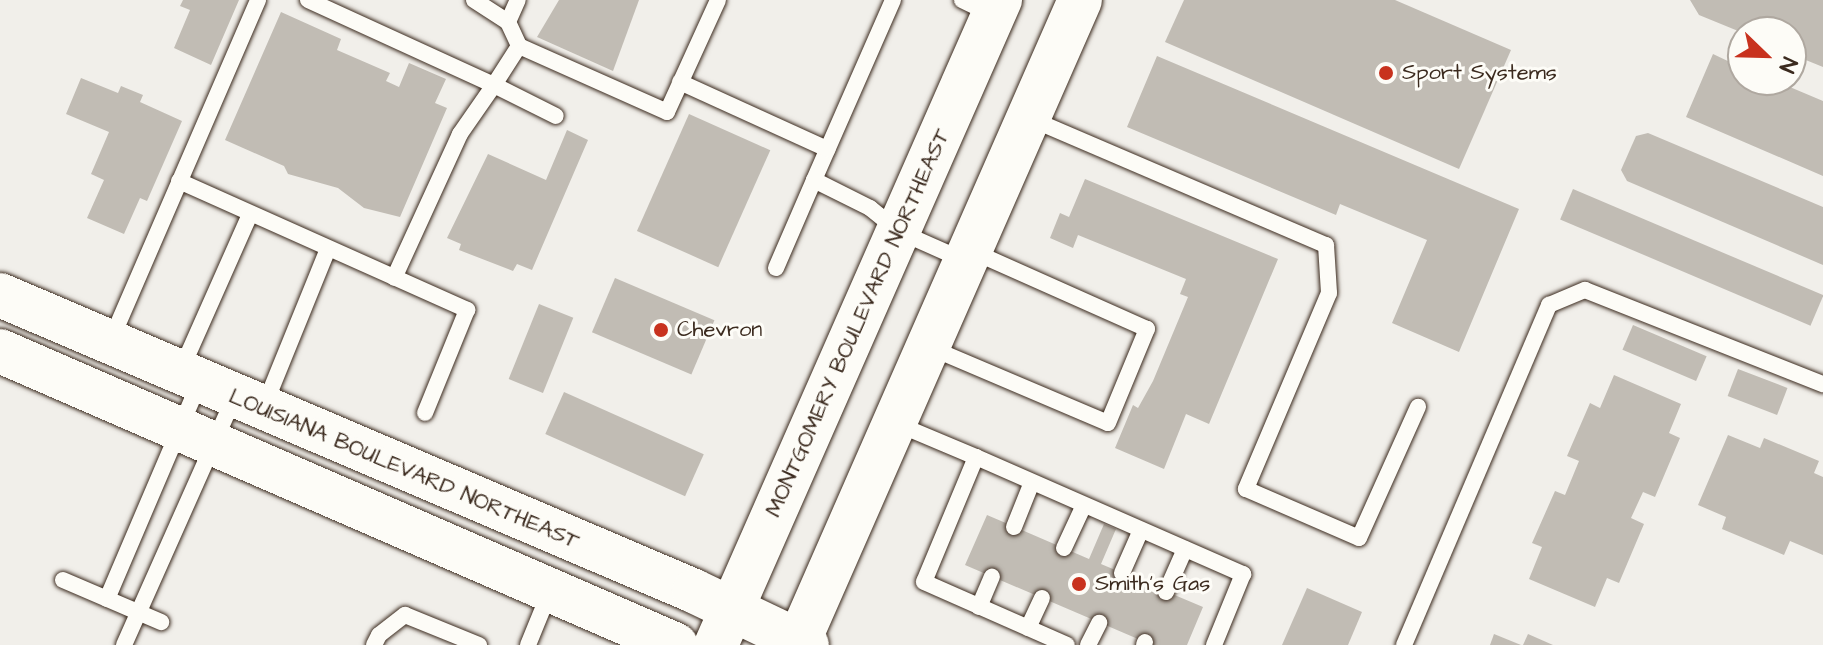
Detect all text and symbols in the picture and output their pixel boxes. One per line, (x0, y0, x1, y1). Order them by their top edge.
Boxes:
north arrow (1727, 16, 1807, 96)
text: N (1771, 52, 1805, 77)
place label: Sport Systems (1402, 60, 1557, 86)
marker: Sport Systems (1377, 64, 1395, 82)
street label: MONTGOMERY BOULEVARD NORTHEAST (760, 125, 956, 521)
place label: Chevron (677, 317, 762, 343)
marker: Chevron (652, 321, 670, 339)
street label: LOUISIANA BOULEVARD NORTHEAST (225, 383, 583, 555)
place label: Smith's Gas (1095, 571, 1210, 597)
marker: Smith's Gas (1070, 575, 1088, 593)

